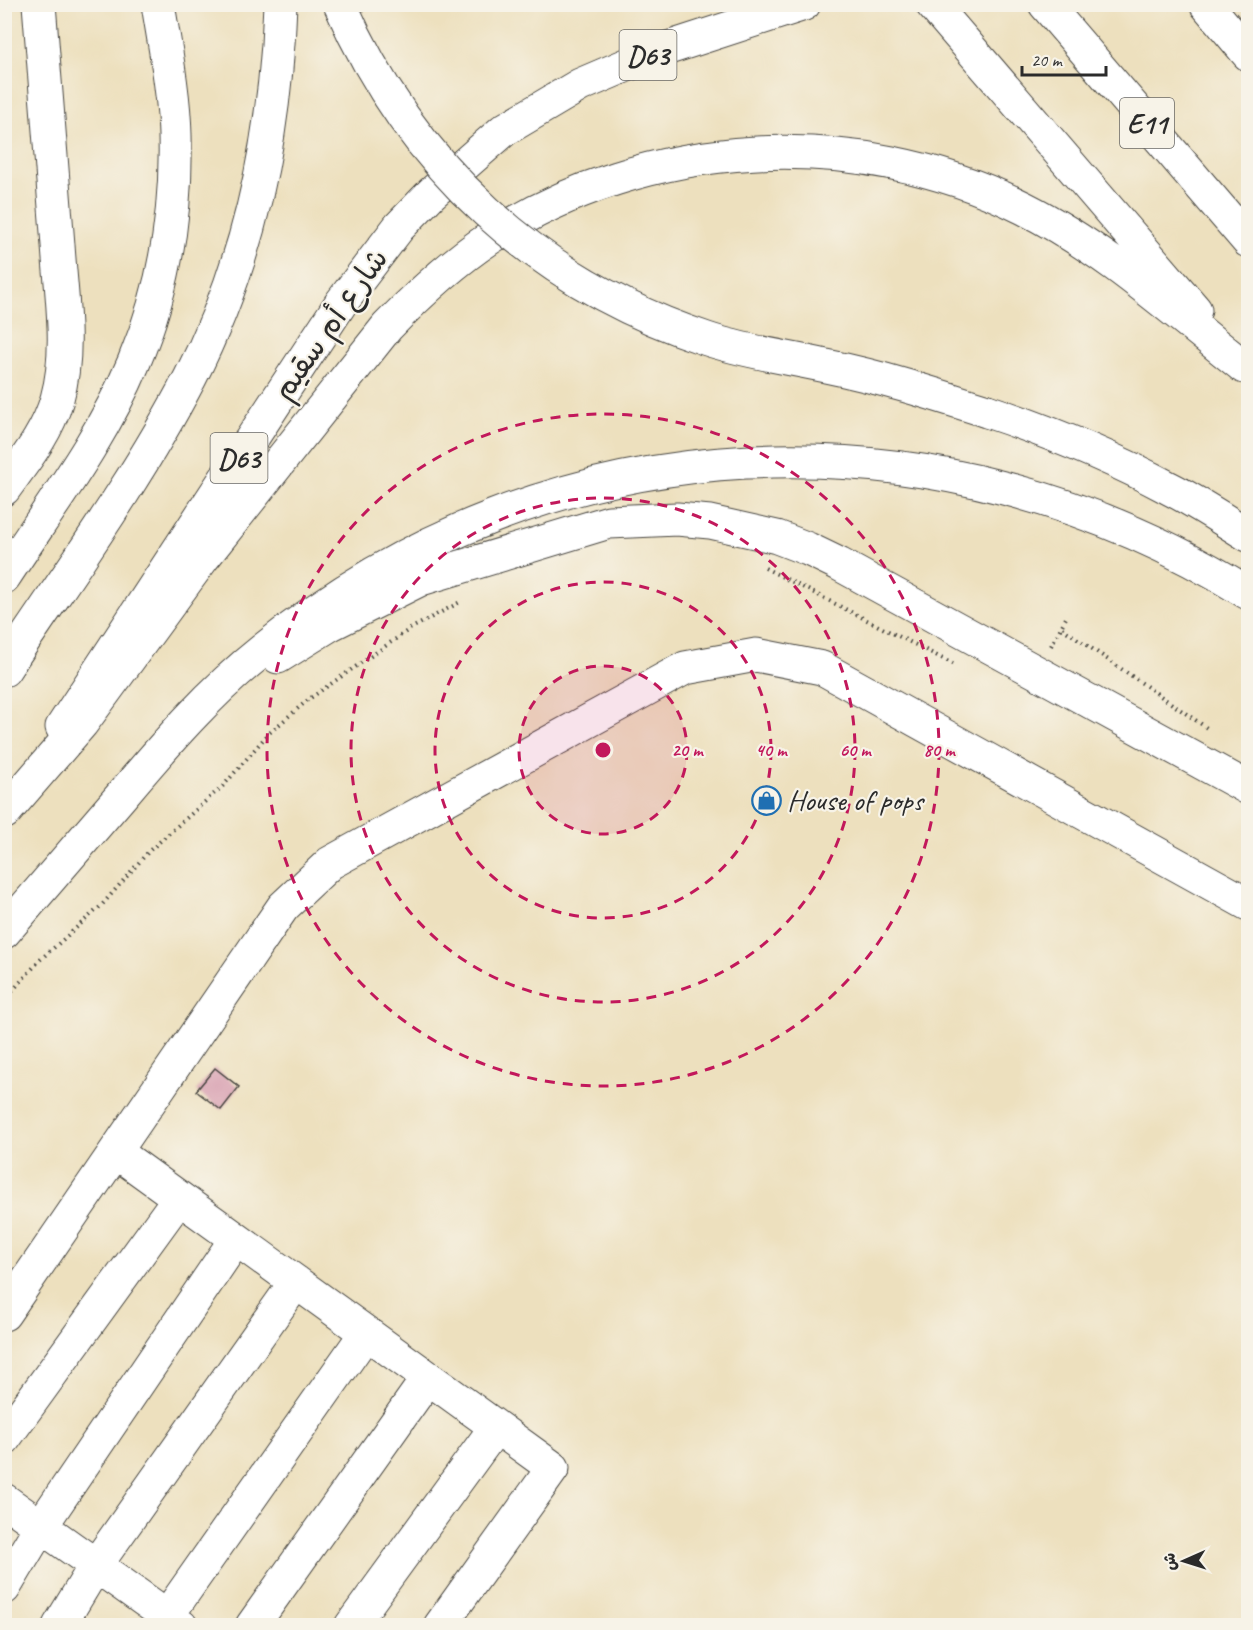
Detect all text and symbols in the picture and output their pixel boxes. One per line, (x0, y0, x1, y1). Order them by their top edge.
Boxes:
road number: D63 (620, 30, 676, 80)
scale bar (1022, 39, 1106, 77)
text: 20 m (1031, 49, 1064, 71)
road number: E11 (1120, 98, 1174, 148)
street label: شارع أم سقيم (264, 241, 399, 409)
road number: D63 (210, 433, 268, 483)
text: 20 m (672, 739, 704, 761)
text: 40 m (756, 739, 788, 761)
text: 60 m (839, 739, 872, 761)
text: 80 m (924, 739, 956, 761)
centre of rings (593, 740, 613, 760)
place label: House of pops (787, 781, 926, 819)
shop icon: House of pops (750, 784, 782, 816)
north arrow (1154, 1531, 1214, 1591)
text: ش (1160, 1552, 1180, 1571)

